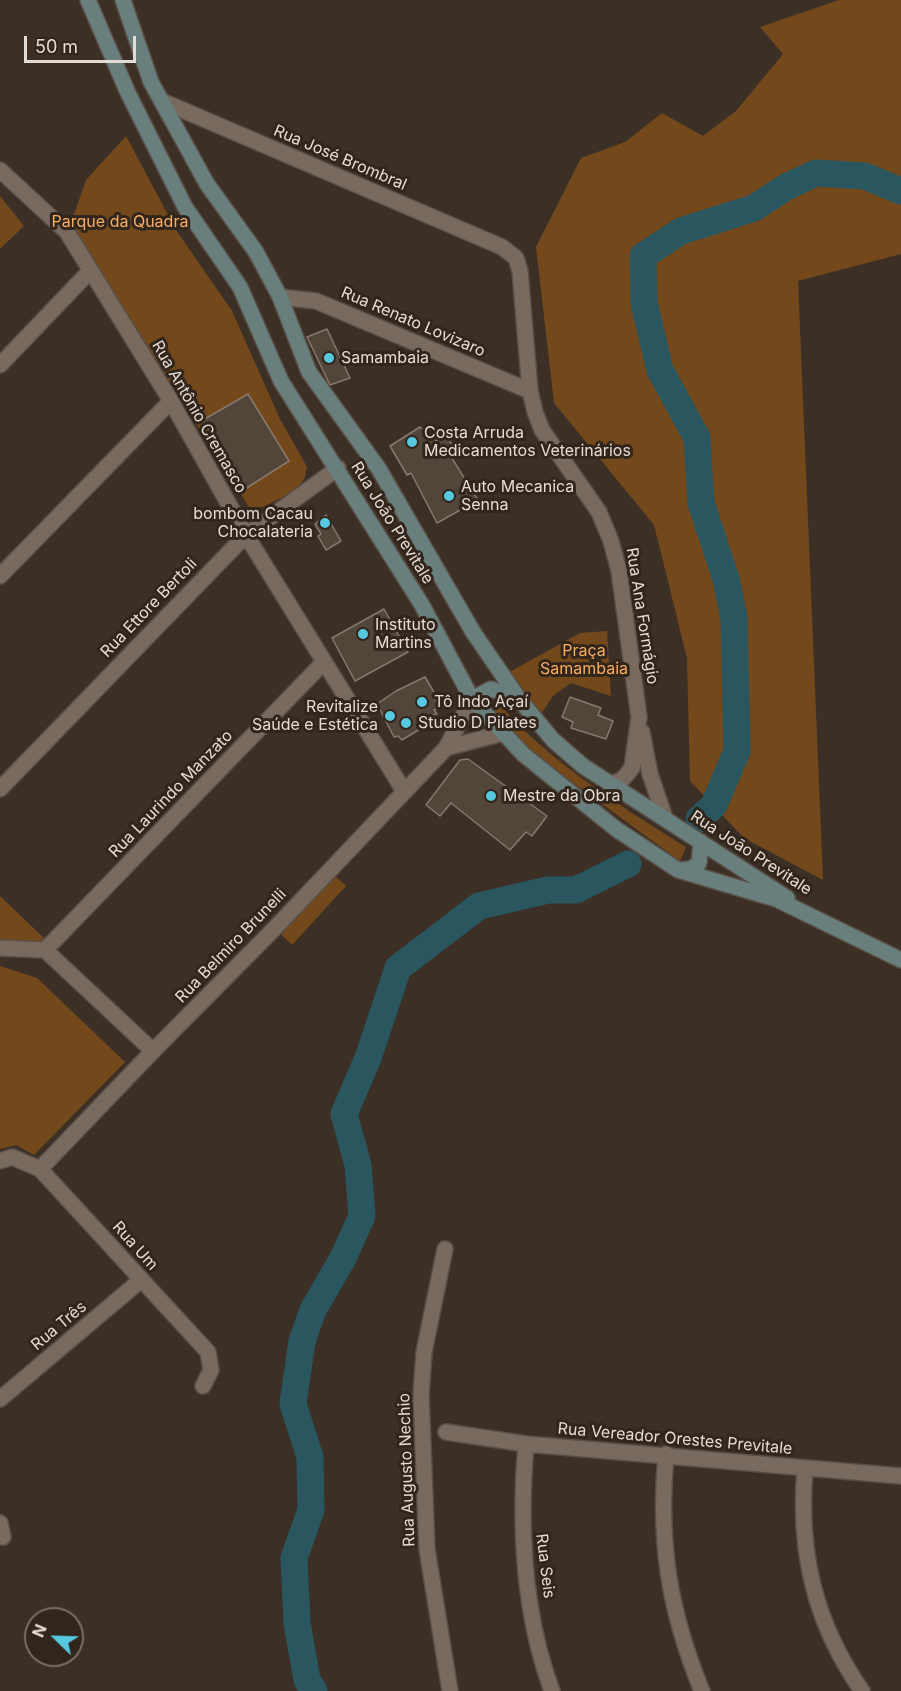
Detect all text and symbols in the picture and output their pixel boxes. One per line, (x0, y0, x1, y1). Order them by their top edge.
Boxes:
scale bar (27, 24, 140, 62)
text: 50 m (35, 36, 78, 57)
street label: Rua José Brombral (271, 121, 409, 195)
park label: Parque da Quadra (52, 212, 188, 232)
street label: Rua Renato Lovizaro (338, 283, 488, 361)
street label: Rua Antônio Cremasco (147, 337, 251, 497)
place label: Samambaia (341, 348, 429, 368)
marker: Samambaia (322, 351, 336, 365)
place label: Costa Arruda Medicamentos Veterinários (424, 423, 631, 461)
marker: Costa Arruda Medicamentos Veterinários (405, 435, 419, 449)
street label: Rua João Previtale (347, 458, 437, 588)
place label: Auto Mecanica Senna (461, 477, 574, 515)
marker: Auto Mecanica Senna (442, 489, 456, 503)
place label: bombom Cacau Chocalateria (193, 504, 313, 542)
marker: bombom Cacau Chocalateria (318, 516, 332, 530)
street label: Rua Ana Formágio (622, 546, 662, 686)
street label: Rua Ettore Bertoli (97, 554, 201, 662)
place label: Instituto Martins (375, 615, 436, 653)
marker: Instituto Martins (356, 627, 370, 641)
park label: Praça Samambaia (540, 641, 628, 679)
place label: Tô Indo Açaí (434, 692, 528, 712)
marker: Tô Indo Açaí (415, 695, 429, 709)
place label: Revitalize Saúde e Estética (252, 697, 378, 735)
marker: Revitalize Saúde e Estética (383, 709, 397, 723)
place label: Studio D Pilates (418, 713, 537, 733)
marker: Studio D Pilates (399, 716, 413, 730)
street label: Rua Laurindo Manzato (105, 726, 237, 862)
place label: Mestre da Obra (503, 786, 620, 806)
marker: Mestre da Obra (484, 789, 498, 803)
street label: Rua João Previtale (687, 807, 815, 899)
street label: Rua Belmiro Brunelli (172, 885, 290, 1007)
street label: Rua Um (108, 1218, 162, 1274)
street label: Rua Três (27, 1297, 91, 1355)
street label: Rua Augusto Nechio (395, 1393, 419, 1547)
street label: Rua Vereador Orestes Previtale (557, 1419, 793, 1459)
street label: Rua Seis (532, 1532, 558, 1600)
north arrow (24, 1607, 84, 1667)
text: N (28, 1621, 51, 1640)

